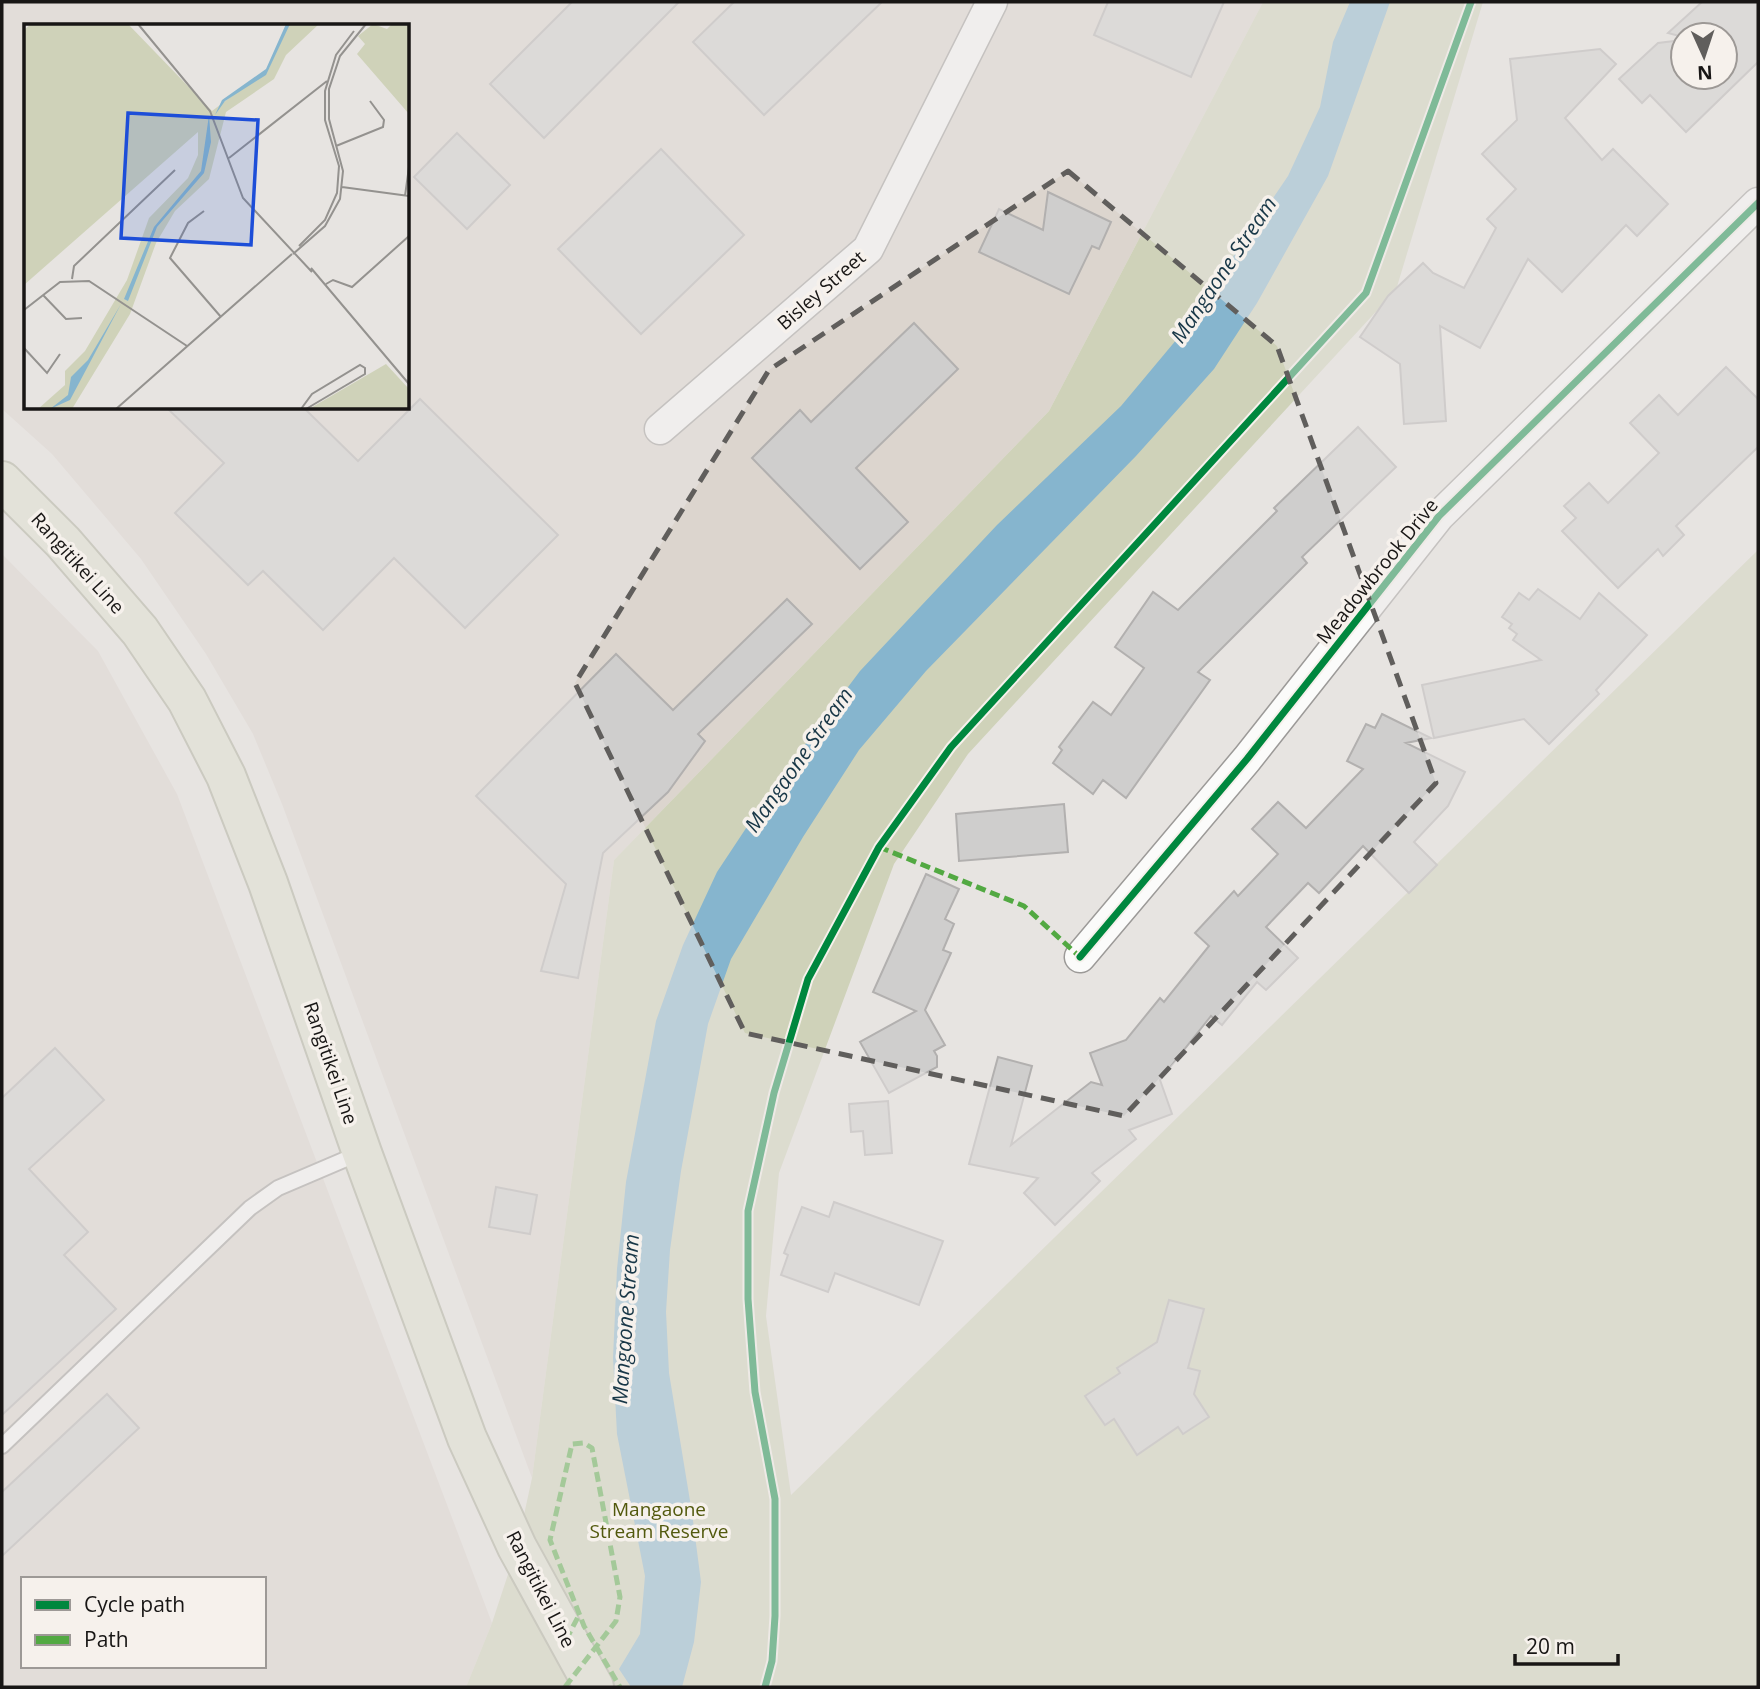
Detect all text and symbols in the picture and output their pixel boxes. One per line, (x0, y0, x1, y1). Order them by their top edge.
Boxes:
north arrow (1669, 21, 1739, 91)
inset map (24, 24, 410, 410)
text: N (1696, 60, 1713, 86)
water label: Mangaone Stream (1164, 191, 1282, 348)
street label: Bisley Street (771, 244, 871, 336)
street label: Meadowbrook Drive (1310, 493, 1444, 649)
street label: Rangitikei Line (25, 507, 131, 619)
water label: Mangaone Stream (738, 682, 859, 837)
street label: Rangitikei Line (298, 998, 364, 1128)
water label: Mangaone Stream (605, 1233, 645, 1405)
park label: Mangaone Stream Reserve (590, 1496, 728, 1544)
street label: Rangitikei Line (500, 1526, 582, 1652)
legend (21, 1577, 266, 1668)
text: Cycle path (84, 1590, 185, 1618)
scale bar (1515, 1622, 1618, 1666)
text: Path (84, 1625, 129, 1653)
text: 20 m (1526, 1632, 1575, 1660)

